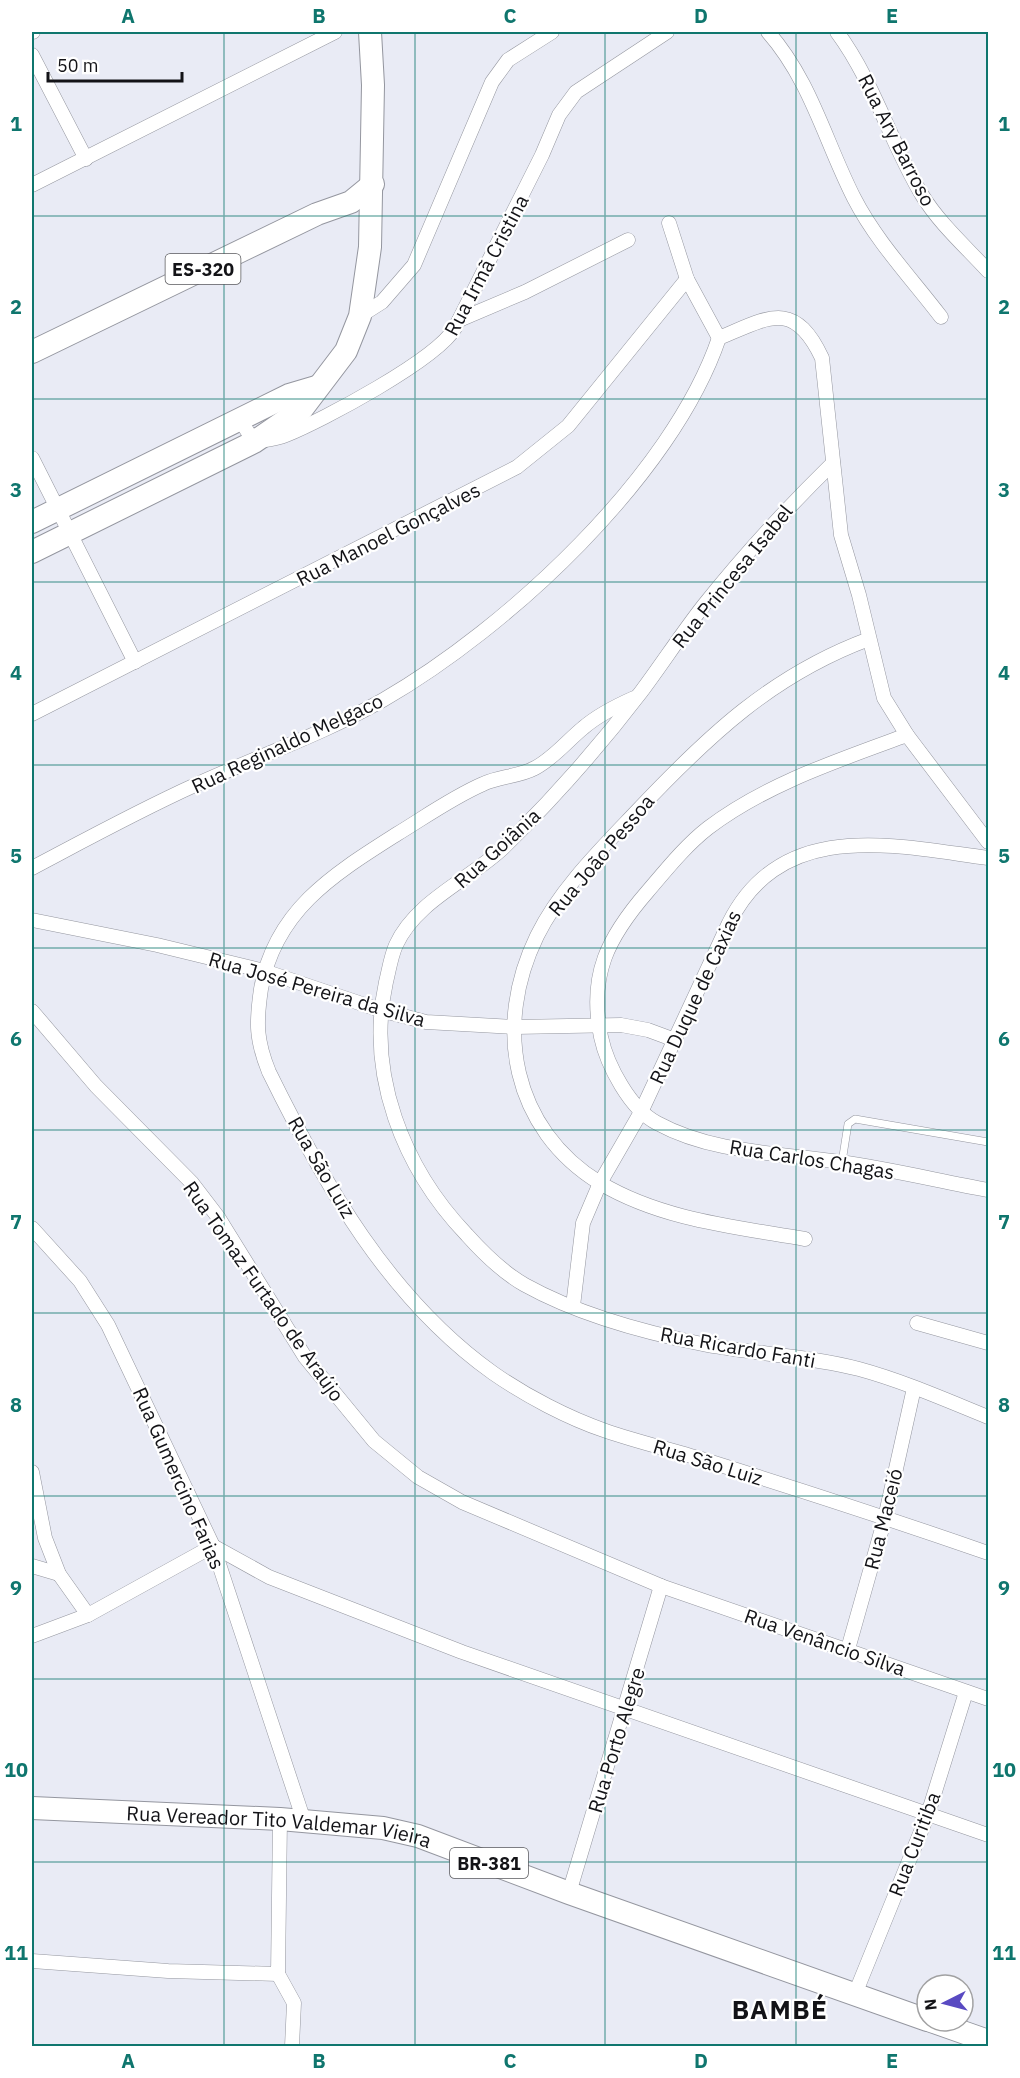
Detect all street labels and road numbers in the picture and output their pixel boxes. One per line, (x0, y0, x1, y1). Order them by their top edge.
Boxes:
street label: Rua Ary Barroso (852, 69, 942, 211)
street label: Rua Irmã Cristina (437, 189, 535, 340)
road number: ES-320 (166, 254, 240, 284)
street label: Rua Manoel Gonçalves (291, 476, 485, 592)
street label: Rua Princesa Isabel (666, 498, 798, 654)
street label: Rua Reginaldo Melgaco (187, 687, 387, 799)
street label: Rua João Pessoa (542, 788, 660, 922)
street label: Rua Goiânia (448, 802, 546, 894)
street label: Rua Duque de Caxias (643, 906, 747, 1088)
street label: Rua José Pereira da Silva (206, 945, 429, 1033)
street label: Rua São Luiz (282, 1111, 362, 1223)
street label: Rua Carlos Chagas (728, 1133, 896, 1185)
street label: Rua Tomaz Furtado de Araújo (177, 1175, 351, 1407)
street label: Rua Ricardo Fanti (658, 1320, 818, 1374)
street label: Rua Gumercino Farias (127, 1383, 231, 1573)
street label: Rua São Luiz (650, 1433, 766, 1491)
street label: Rua Maceió (857, 1465, 909, 1573)
street label: Rua Venâncio Silva (741, 1602, 909, 1682)
street label: Rua Porto Alegre (581, 1664, 651, 1816)
street label: Rua Curitiba (882, 1788, 946, 1900)
street label: Rua Vereador Tito Valdemar Vieira (126, 1799, 436, 1854)
road number: BR-381 (450, 1848, 528, 1878)

